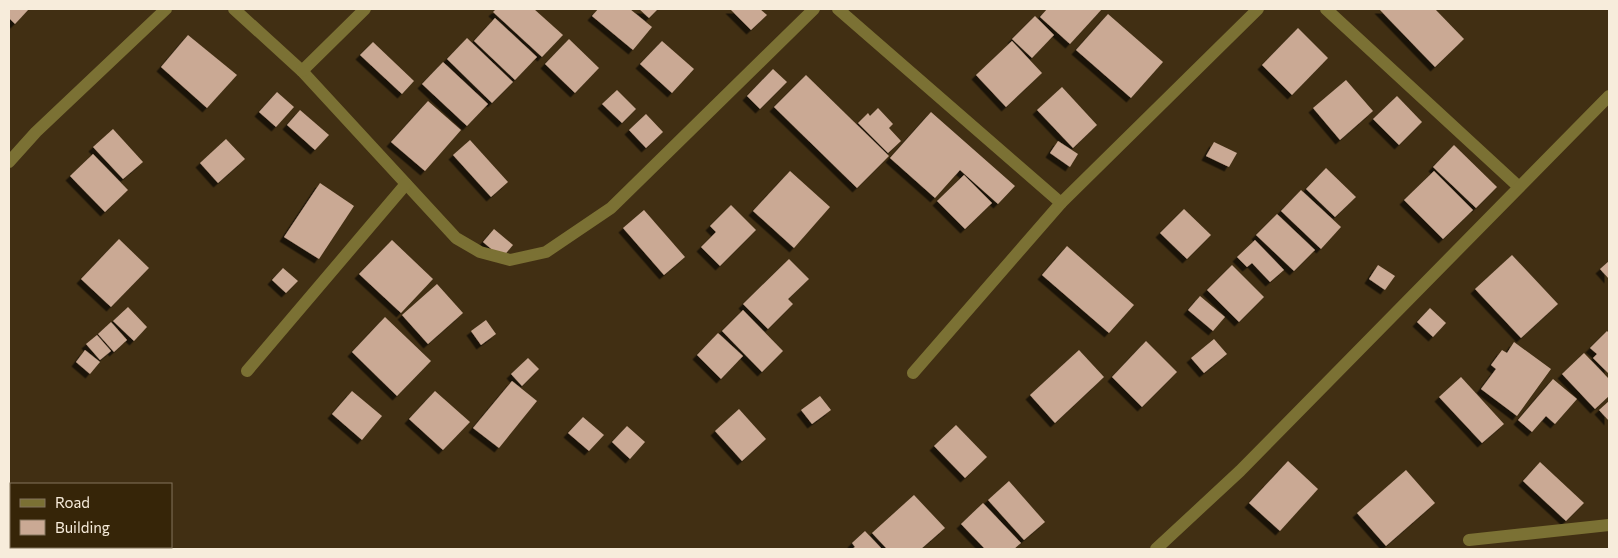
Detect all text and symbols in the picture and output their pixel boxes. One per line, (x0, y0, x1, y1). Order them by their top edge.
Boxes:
legend (10, 483, 172, 548)
text: Road (55, 493, 90, 511)
text: Building (55, 518, 110, 536)

